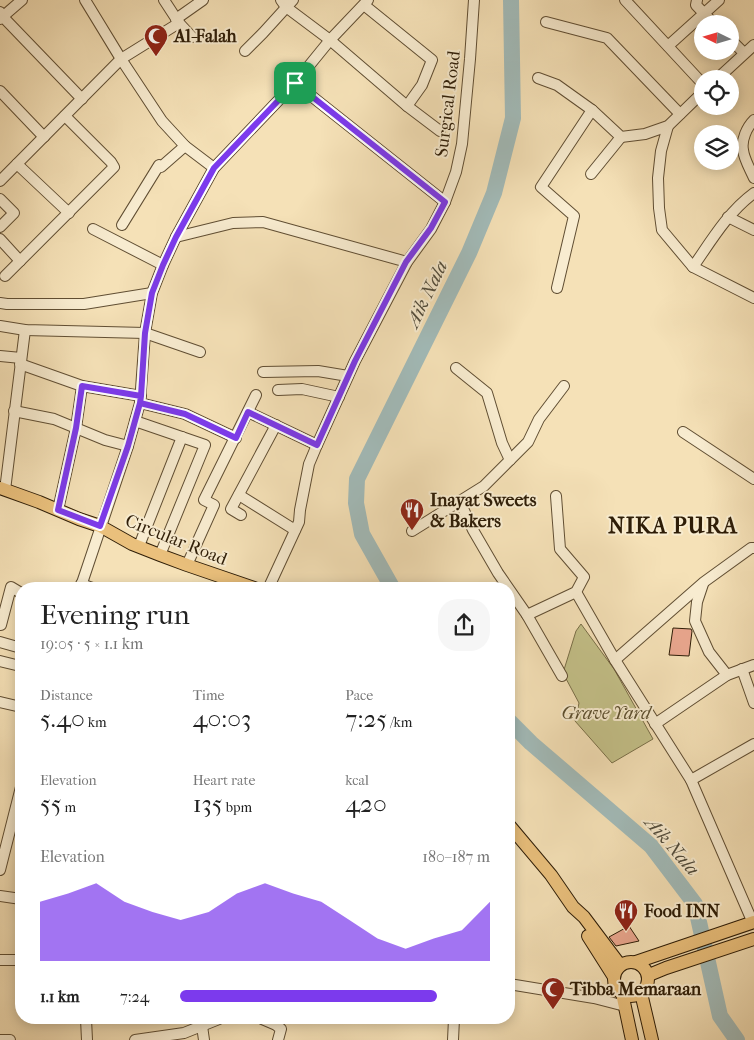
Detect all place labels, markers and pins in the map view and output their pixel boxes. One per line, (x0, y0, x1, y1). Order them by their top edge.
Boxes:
mosque icon: Al-Falah (143, 23, 169, 57)
place label: Al-Falah (173, 26, 238, 47)
pin (274, 62, 316, 104)
place label: Inayat Sweets & Bakers (430, 490, 537, 532)
restaurant icon: Inayat Sweets & Bakers (399, 497, 425, 531)
restaurant icon: Food INN (613, 898, 639, 932)
place label: Food INN (643, 901, 720, 922)
mosque icon: Tibba Memaraan (540, 976, 566, 1010)
place label: Tibba Memaraan (569, 979, 702, 1000)

